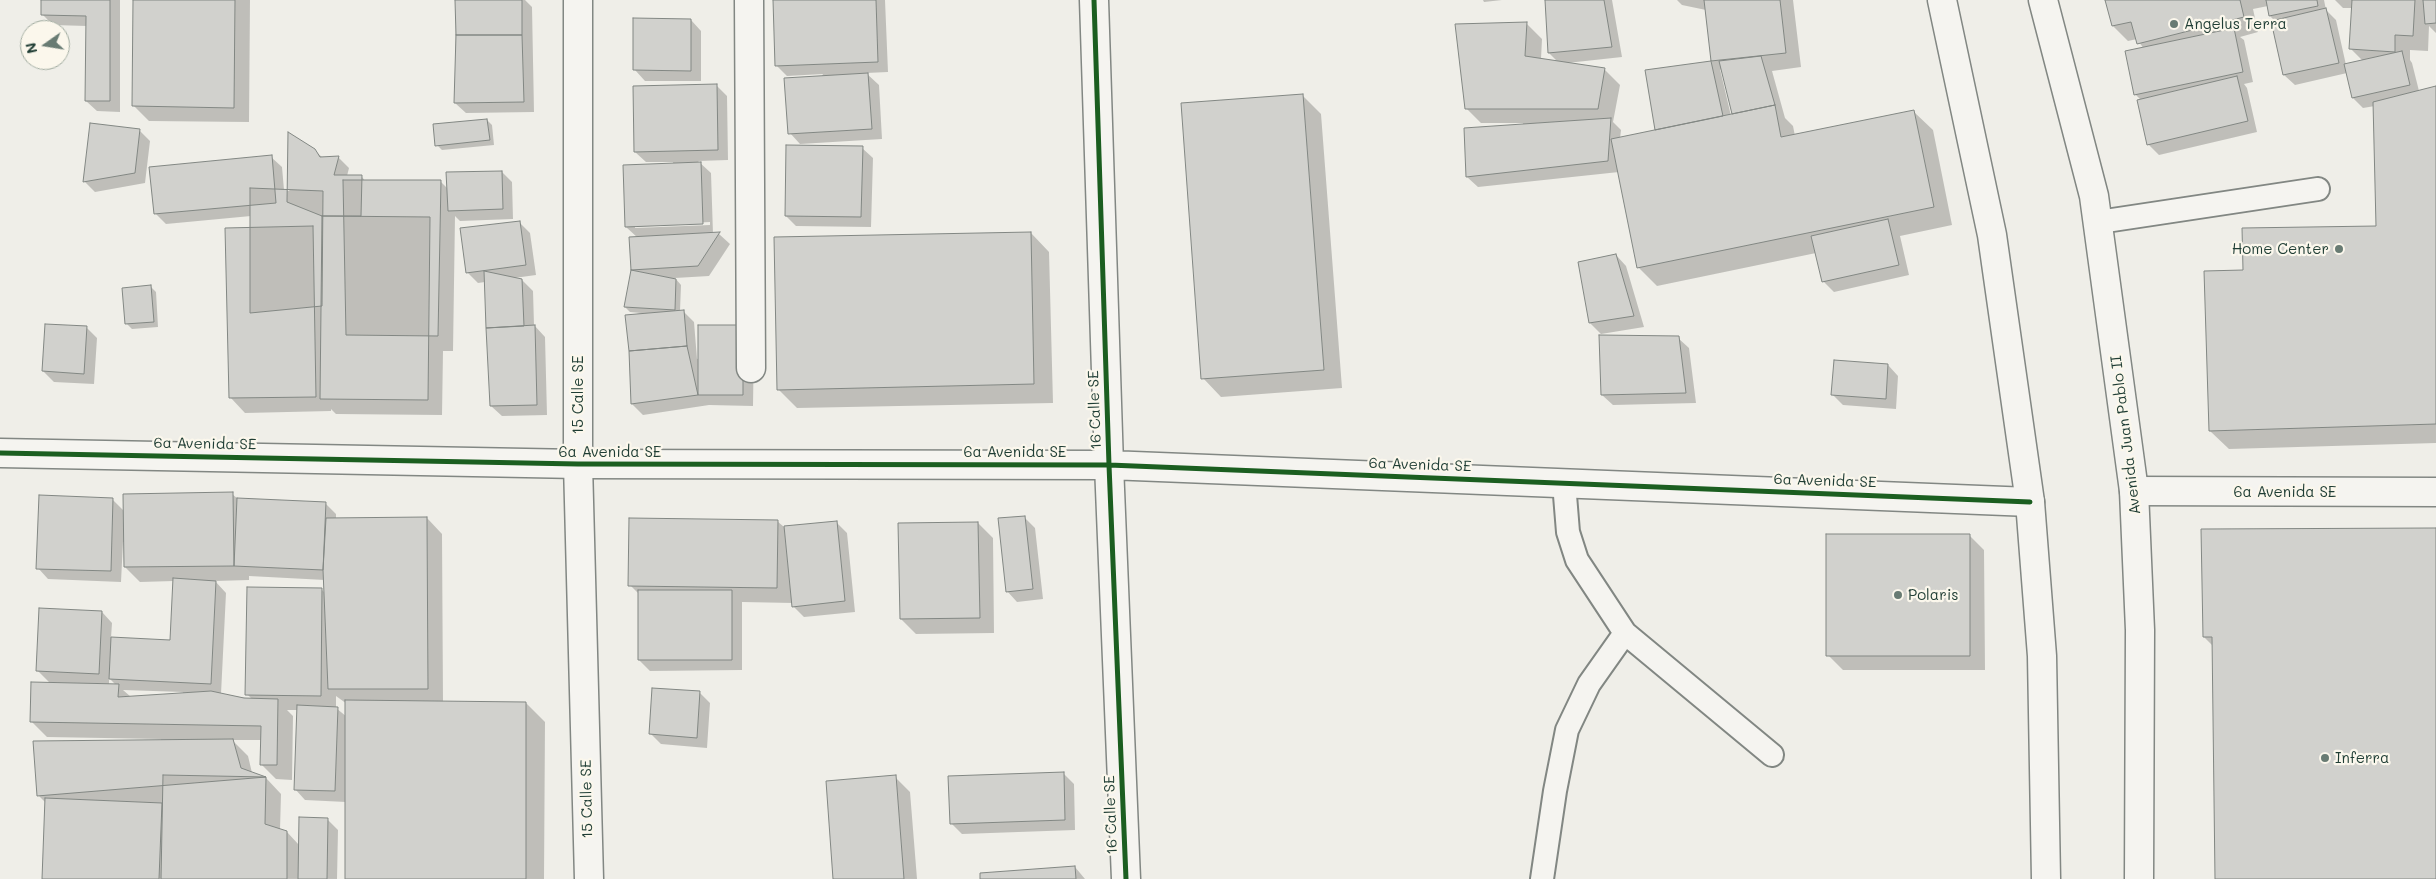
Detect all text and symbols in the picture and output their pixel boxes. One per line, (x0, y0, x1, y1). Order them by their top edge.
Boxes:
place label: Angelus Terra (2184, 15, 2287, 33)
marker: Angelus Terra (2168, 18, 2180, 30)
north arrow (20, 20, 70, 70)
text: N (20, 41, 41, 56)
place label: Home Center (2232, 240, 2329, 258)
marker: Home Center (2333, 243, 2345, 255)
street label: Avenida Juan Pablo II (2107, 354, 2145, 516)
street label: 15 Calle SE (569, 356, 587, 434)
street label: 16 Calle SE (1085, 370, 1105, 450)
street label: 6a Avenida SE (153, 434, 257, 454)
street label: 6a Avenida SE (559, 443, 661, 461)
street label: 6a Avenida SE (964, 443, 1066, 461)
street label: 6a Avenida SE (1368, 454, 1472, 476)
street label: 6a Avenida SE (1773, 470, 1877, 492)
street label: 6a Avenida SE (2234, 483, 2336, 501)
place label: Polaris (1908, 586, 1959, 604)
marker: Polaris (1892, 589, 1904, 601)
place label: Inferra (2335, 749, 2389, 767)
marker: Inferra (2319, 752, 2331, 764)
street label: 15 Calle SE (577, 759, 597, 839)
street label: 16 Calle SE (1101, 775, 1121, 855)

